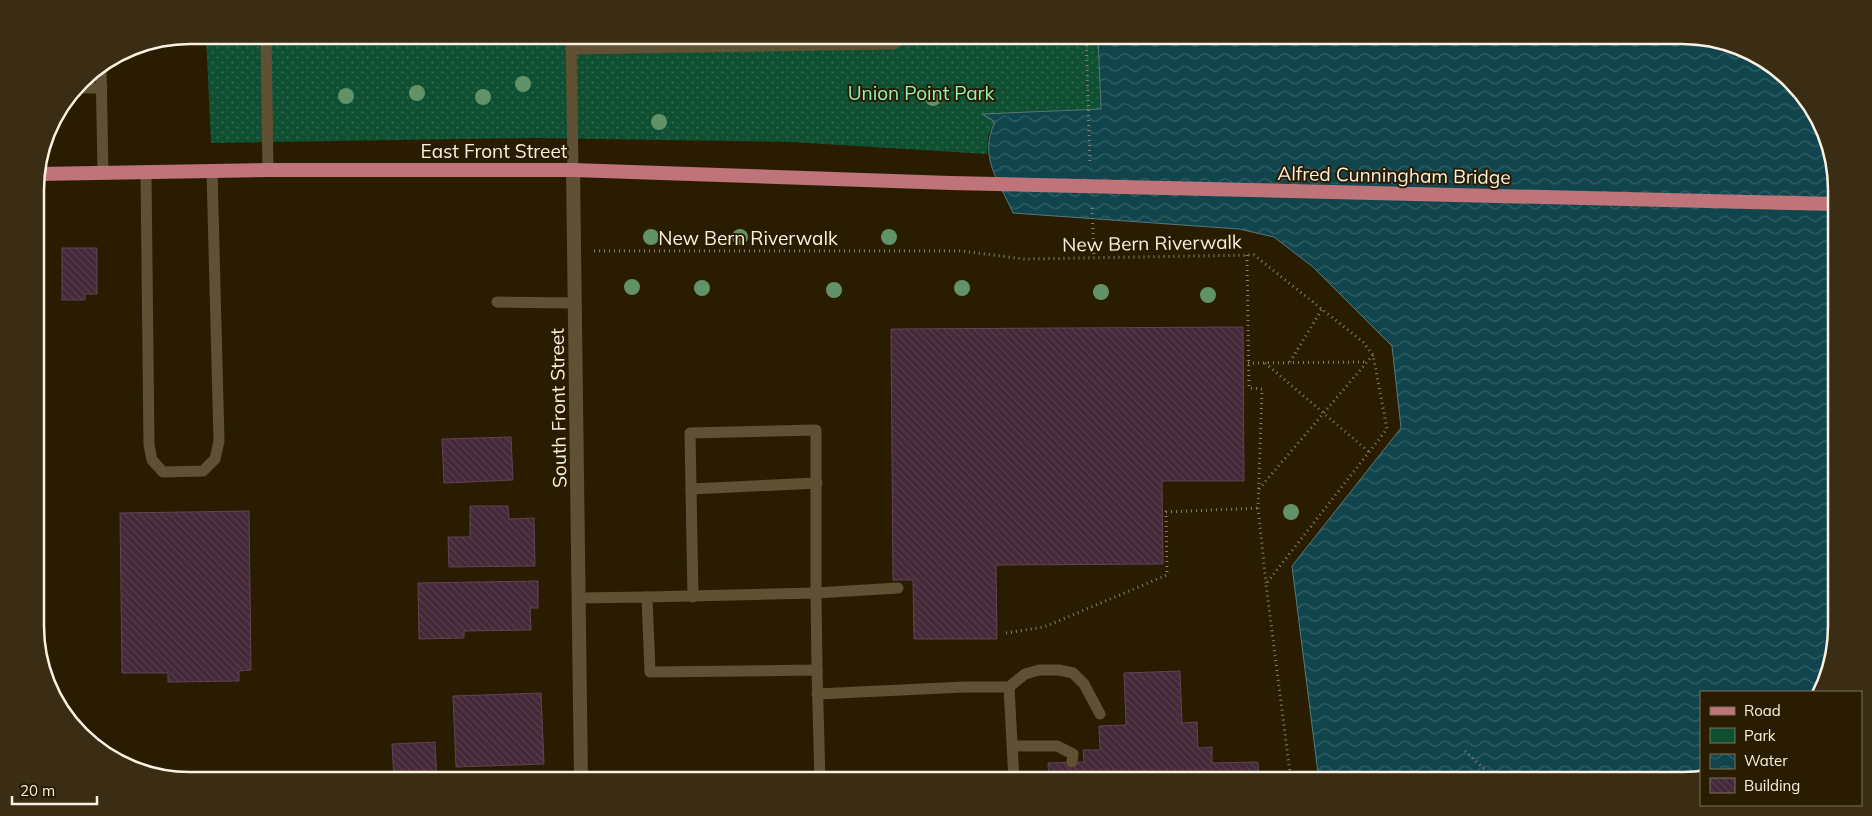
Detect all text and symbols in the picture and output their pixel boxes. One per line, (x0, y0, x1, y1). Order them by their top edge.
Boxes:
park label: Union Point Park (848, 81, 994, 105)
street label: East Front Street (421, 139, 568, 163)
street label: Alfred Cunningham Bridge (1277, 161, 1511, 189)
street label: New Bern Riverwalk (658, 226, 838, 250)
street label: New Bern Riverwalk (1062, 229, 1242, 257)
street label: South Front Street (545, 328, 571, 488)
legend (1700, 691, 1862, 806)
text: Road (1744, 701, 1781, 720)
text: Park (1744, 726, 1776, 745)
text: Water (1744, 751, 1788, 770)
scale bar (12, 774, 98, 806)
text: Building (1744, 776, 1800, 795)
text: 20 m (20, 781, 55, 800)

